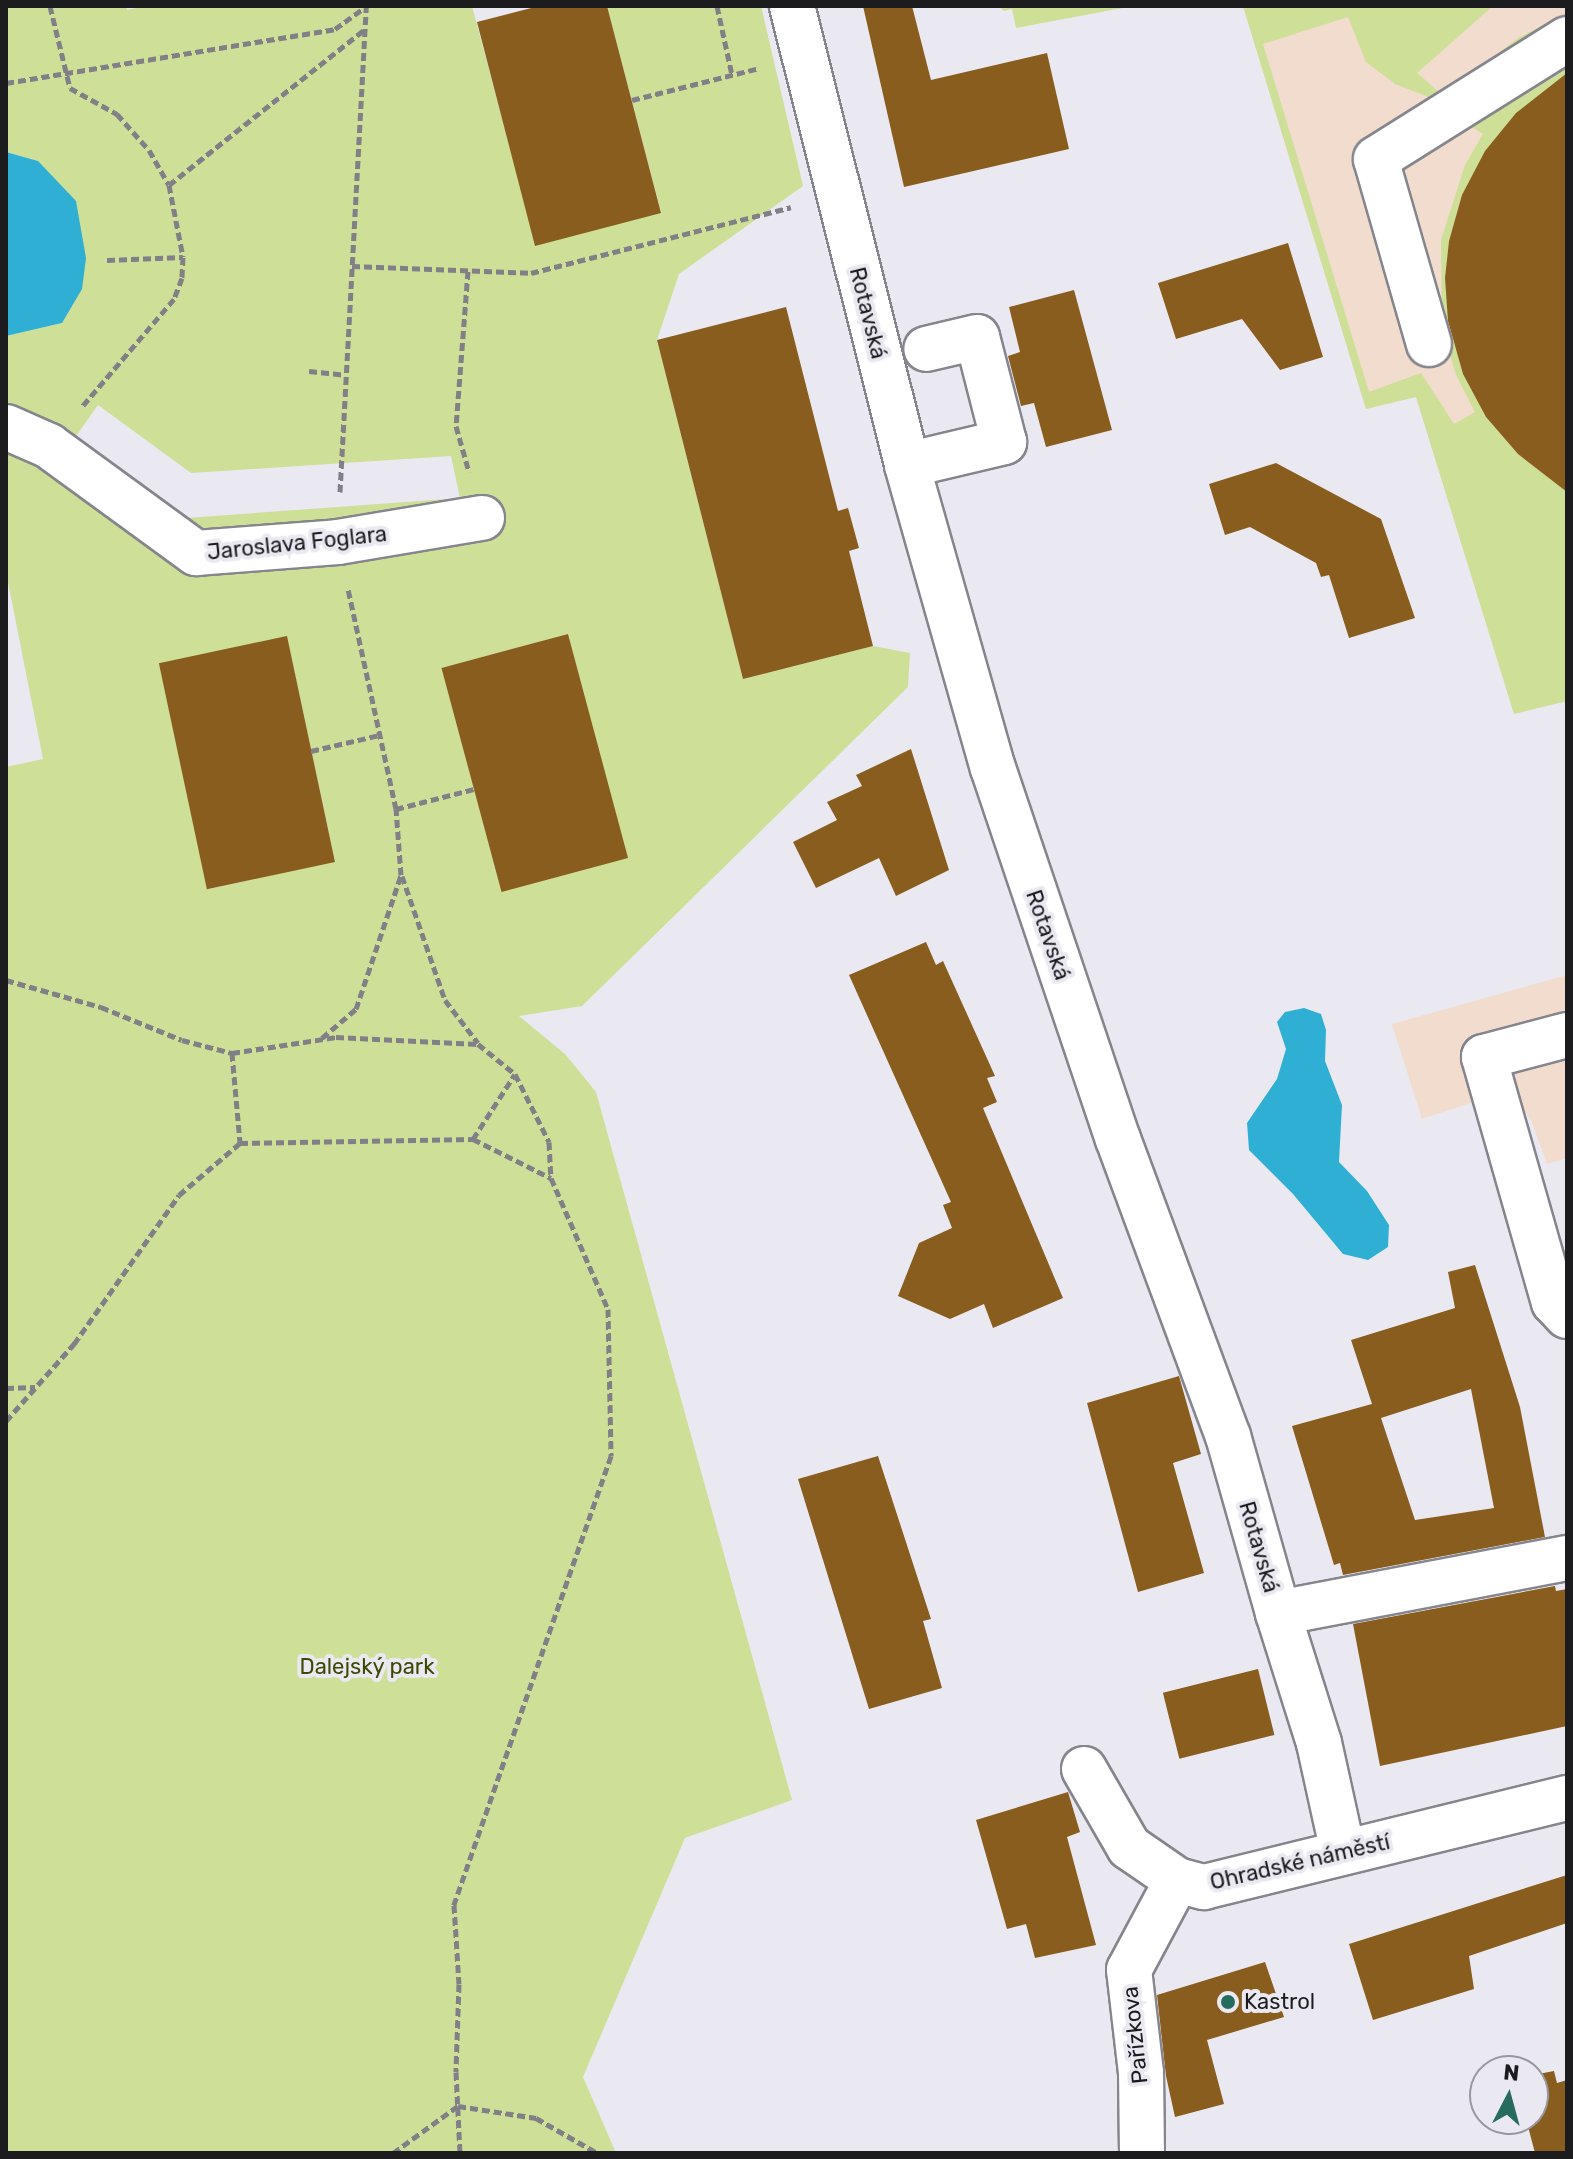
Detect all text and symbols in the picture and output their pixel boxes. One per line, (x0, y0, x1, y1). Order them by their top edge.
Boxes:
street label: Rotavská (844, 264, 892, 362)
street label: Jaroslava Foglara (206, 520, 388, 566)
street label: Rotavská (1020, 886, 1076, 984)
street label: Rotavská (1233, 1498, 1285, 1596)
park label: Dalejský park (299, 1654, 435, 1680)
street label: Ohradské náměstí (1207, 1828, 1393, 1896)
street label: Pařízkova (1117, 1985, 1153, 2085)
place label: Kastrol (1244, 1989, 1315, 2015)
marker: Kastrol (1219, 1993, 1237, 2011)
north arrow (1469, 2055, 1549, 2135)
text: N (1502, 2058, 1521, 2087)

